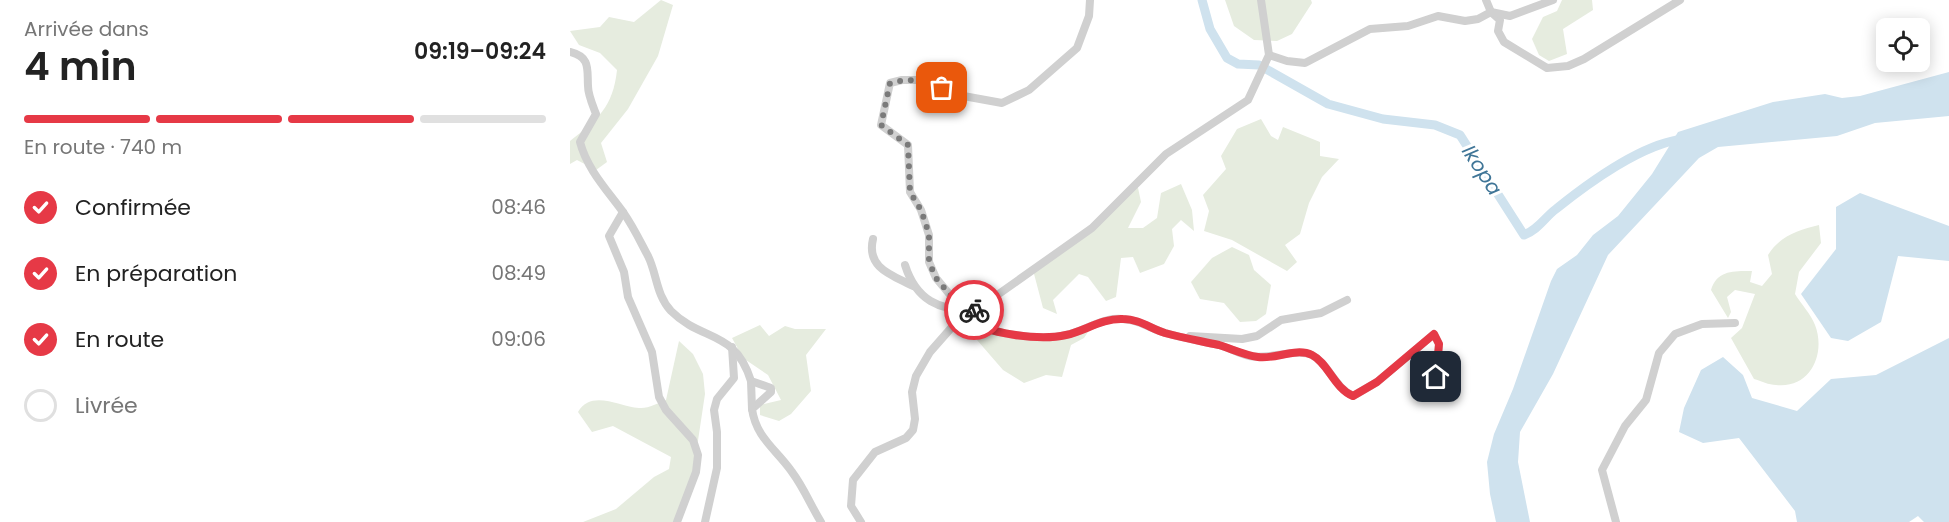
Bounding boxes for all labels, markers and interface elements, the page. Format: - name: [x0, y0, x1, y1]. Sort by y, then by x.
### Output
- text: Arrivée dans: [24, 15, 149, 43]
- map controls: [1876, 18, 1930, 72]
- button: locate: [1876, 18, 1930, 72]
- text: 09:19–09:24: [414, 36, 546, 67]
- text: 4 min: [24, 39, 137, 94]
- pin: [916, 62, 967, 113]
- icon: bag: [925, 71, 958, 104]
- text: En route · 740 m: [24, 133, 182, 161]
- water label: Ikopa: [1455, 139, 1509, 201]
- icon: check: [24, 191, 57, 224]
- text: Confirmée: [75, 192, 191, 223]
- text: 08:46: [491, 193, 546, 221]
- icon: check: [24, 257, 57, 290]
- text: En préparation: [75, 258, 237, 289]
- text: 08:49: [491, 259, 546, 287]
- courier: [944, 280, 1004, 340]
- icon: bike: [958, 294, 991, 327]
- icon: check: [24, 323, 57, 356]
- text: En route: [75, 324, 164, 355]
- text: 09:06: [491, 325, 546, 353]
- pin: [1410, 351, 1461, 402]
- icon: home: [1419, 360, 1452, 393]
- text: Livrée: [75, 390, 138, 421]

